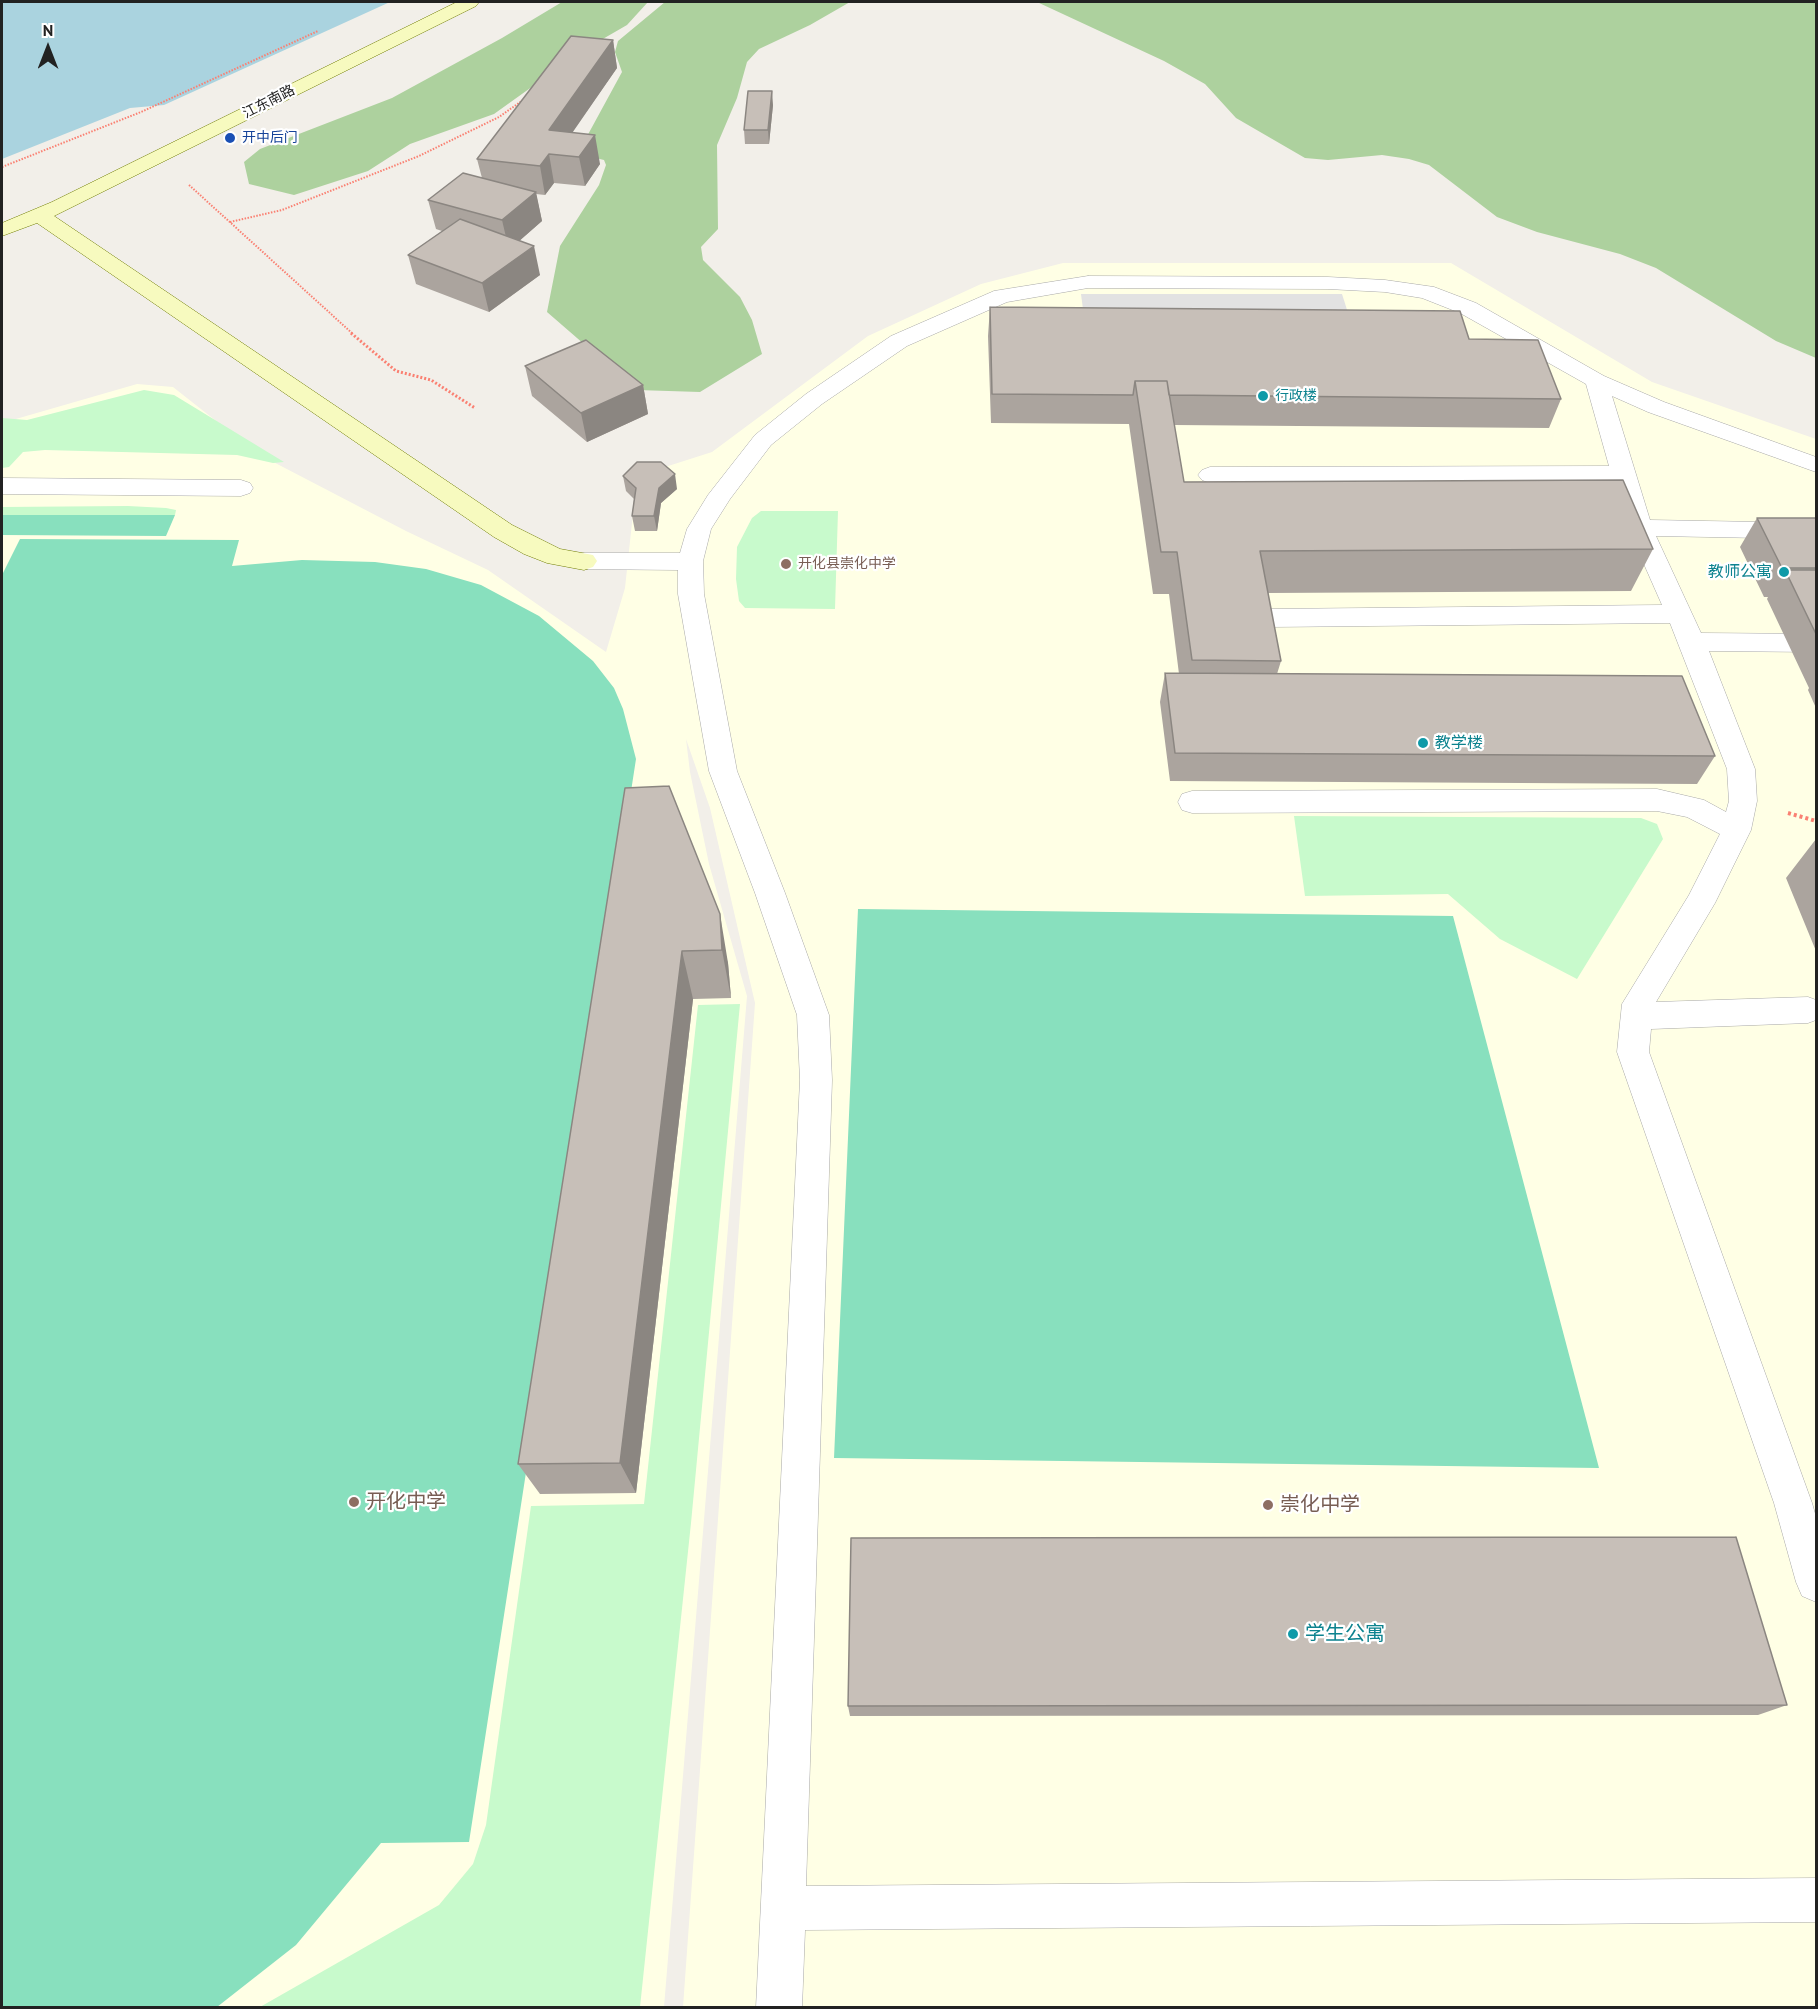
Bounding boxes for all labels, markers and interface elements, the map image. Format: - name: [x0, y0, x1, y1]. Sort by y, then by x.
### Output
- north arrow: [18, 18, 78, 78]
- text: N: [43, 20, 53, 40]
- street label: 江东南路: [240, 82, 298, 122]
- place label: 开中后门: [242, 130, 298, 146]
- marker: 开中后门: [223, 131, 237, 145]
- place label: 行政楼: [1275, 388, 1317, 404]
- marker: 行政楼: [1256, 389, 1270, 403]
- place label: 开化县崇化中学: [798, 556, 896, 572]
- marker: 开化县崇化中学: [779, 557, 793, 571]
- place label: 教师公寓: [1708, 562, 1772, 582]
- marker: 教师公寓: [1777, 565, 1791, 579]
- place label: 教学楼: [1435, 733, 1483, 753]
- marker: 教学楼: [1416, 736, 1430, 750]
- place label: 开化中学: [366, 1490, 446, 1514]
- place label: 崇化中学: [1280, 1493, 1360, 1517]
- marker: 开化中学: [347, 1495, 361, 1509]
- marker: 崇化中学: [1261, 1498, 1275, 1512]
- place label: 学生公寓: [1305, 1622, 1385, 1646]
- marker: 学生公寓: [1286, 1627, 1300, 1641]

